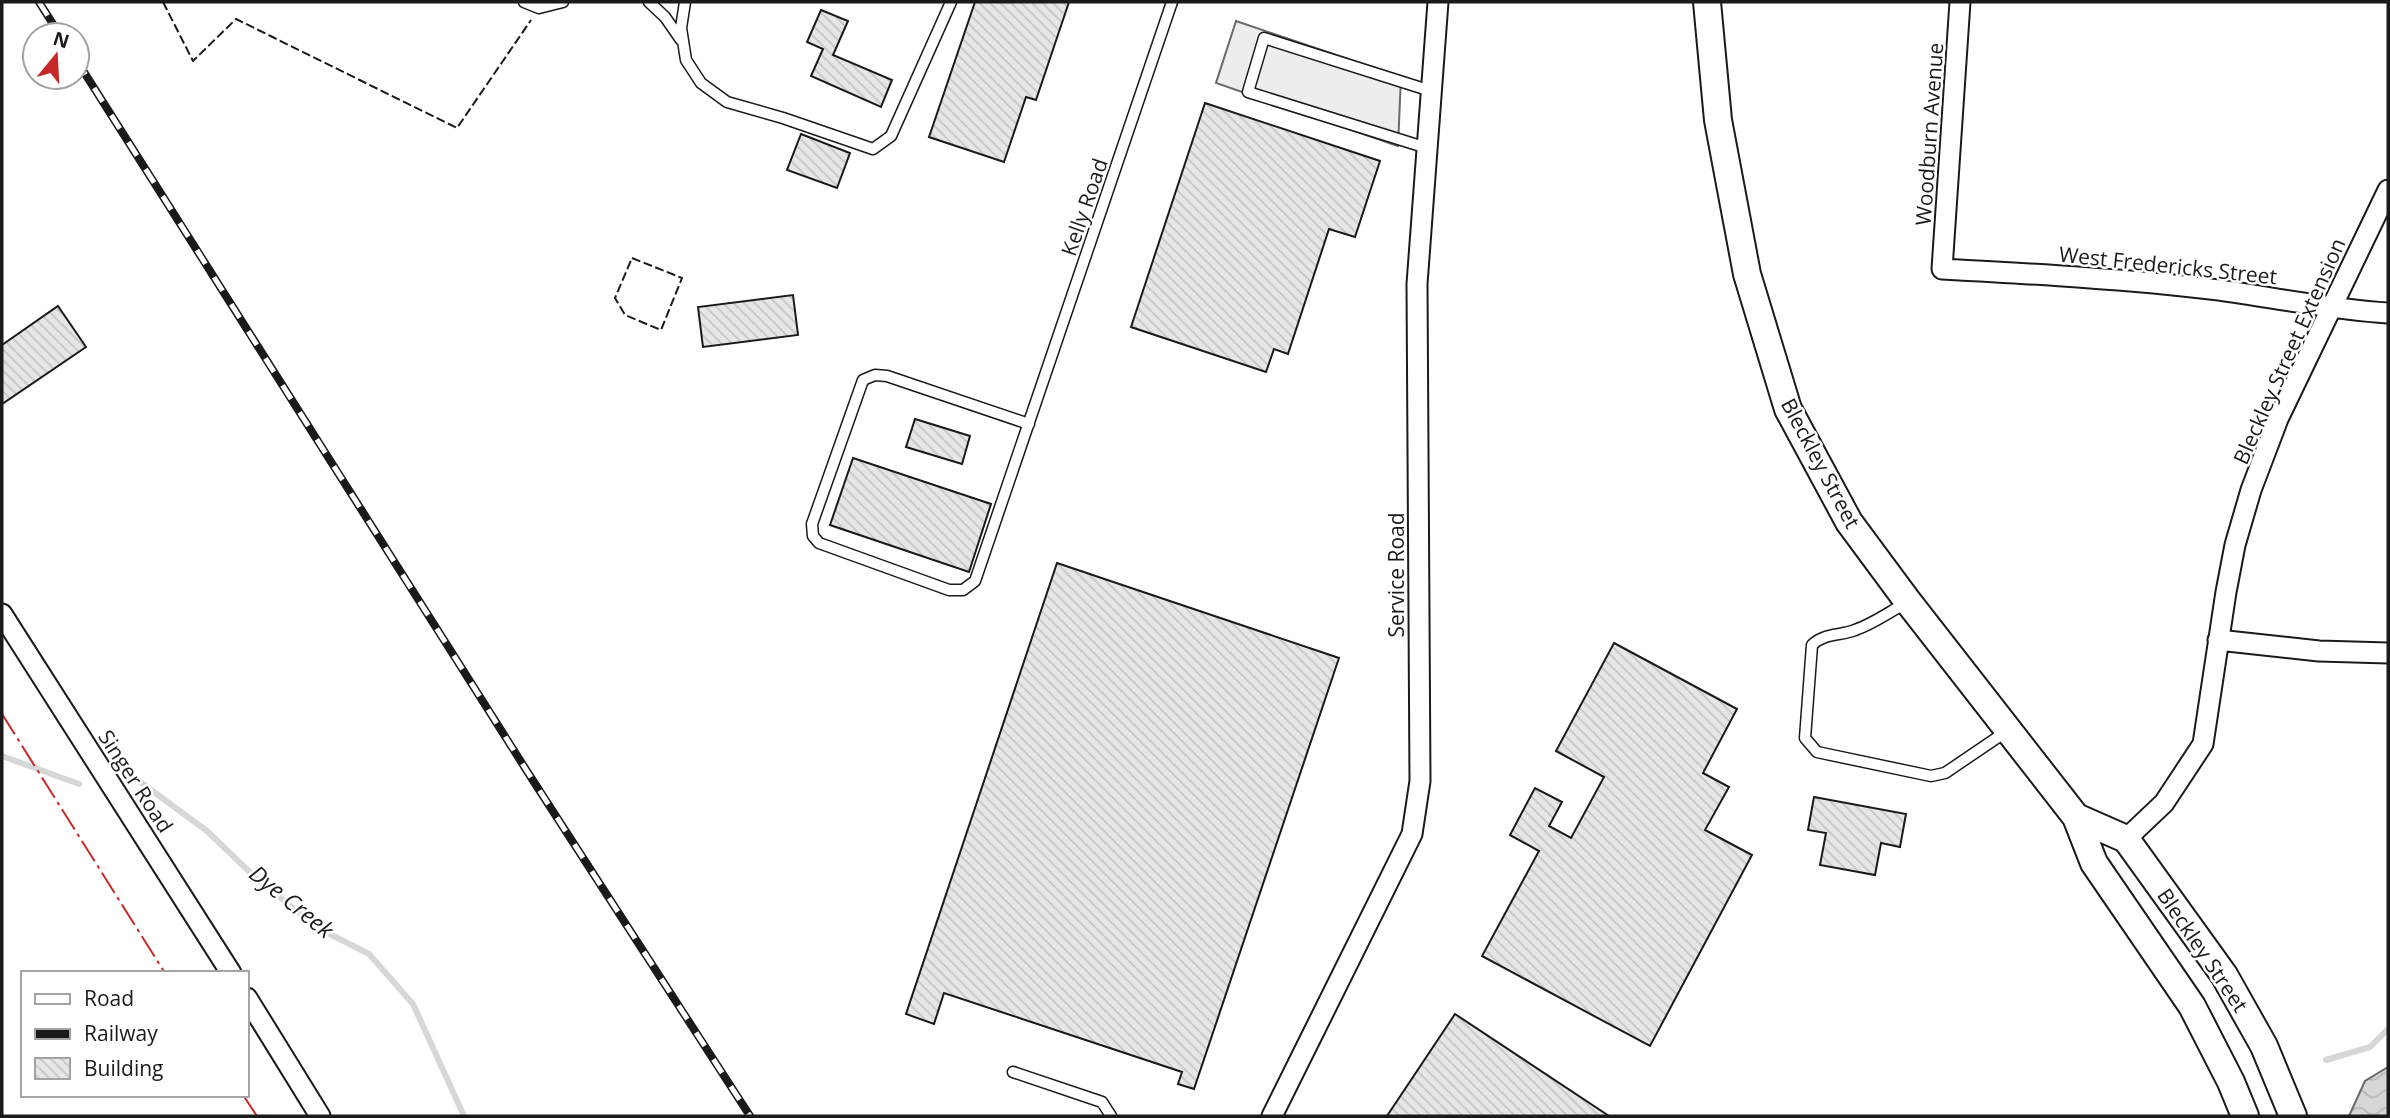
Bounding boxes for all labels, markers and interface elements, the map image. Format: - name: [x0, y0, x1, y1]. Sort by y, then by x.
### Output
- north arrow: [21, 21, 91, 91]
- text: N: [50, 25, 73, 55]
- street label: Woodburn Avenue: [1909, 42, 1949, 226]
- street label: Kelly Road: [1054, 155, 1114, 259]
- street label: Bleckley Street Extension: [2226, 234, 2352, 468]
- street label: West Fredericks Street: [2058, 240, 2278, 290]
- street label: Bleckley Street: [1775, 393, 1867, 533]
- street label: Service Road: [1382, 512, 1410, 638]
- street label: Singer Road: [92, 724, 180, 838]
- water label: Dye Creek: [243, 857, 342, 945]
- street label: Bleckley Street: [2151, 883, 2255, 1017]
- legend: [21, 971, 248, 1097]
- text: Road: [84, 984, 134, 1012]
- text: Railway: [84, 1019, 158, 1047]
- text: Building: [84, 1054, 163, 1082]

